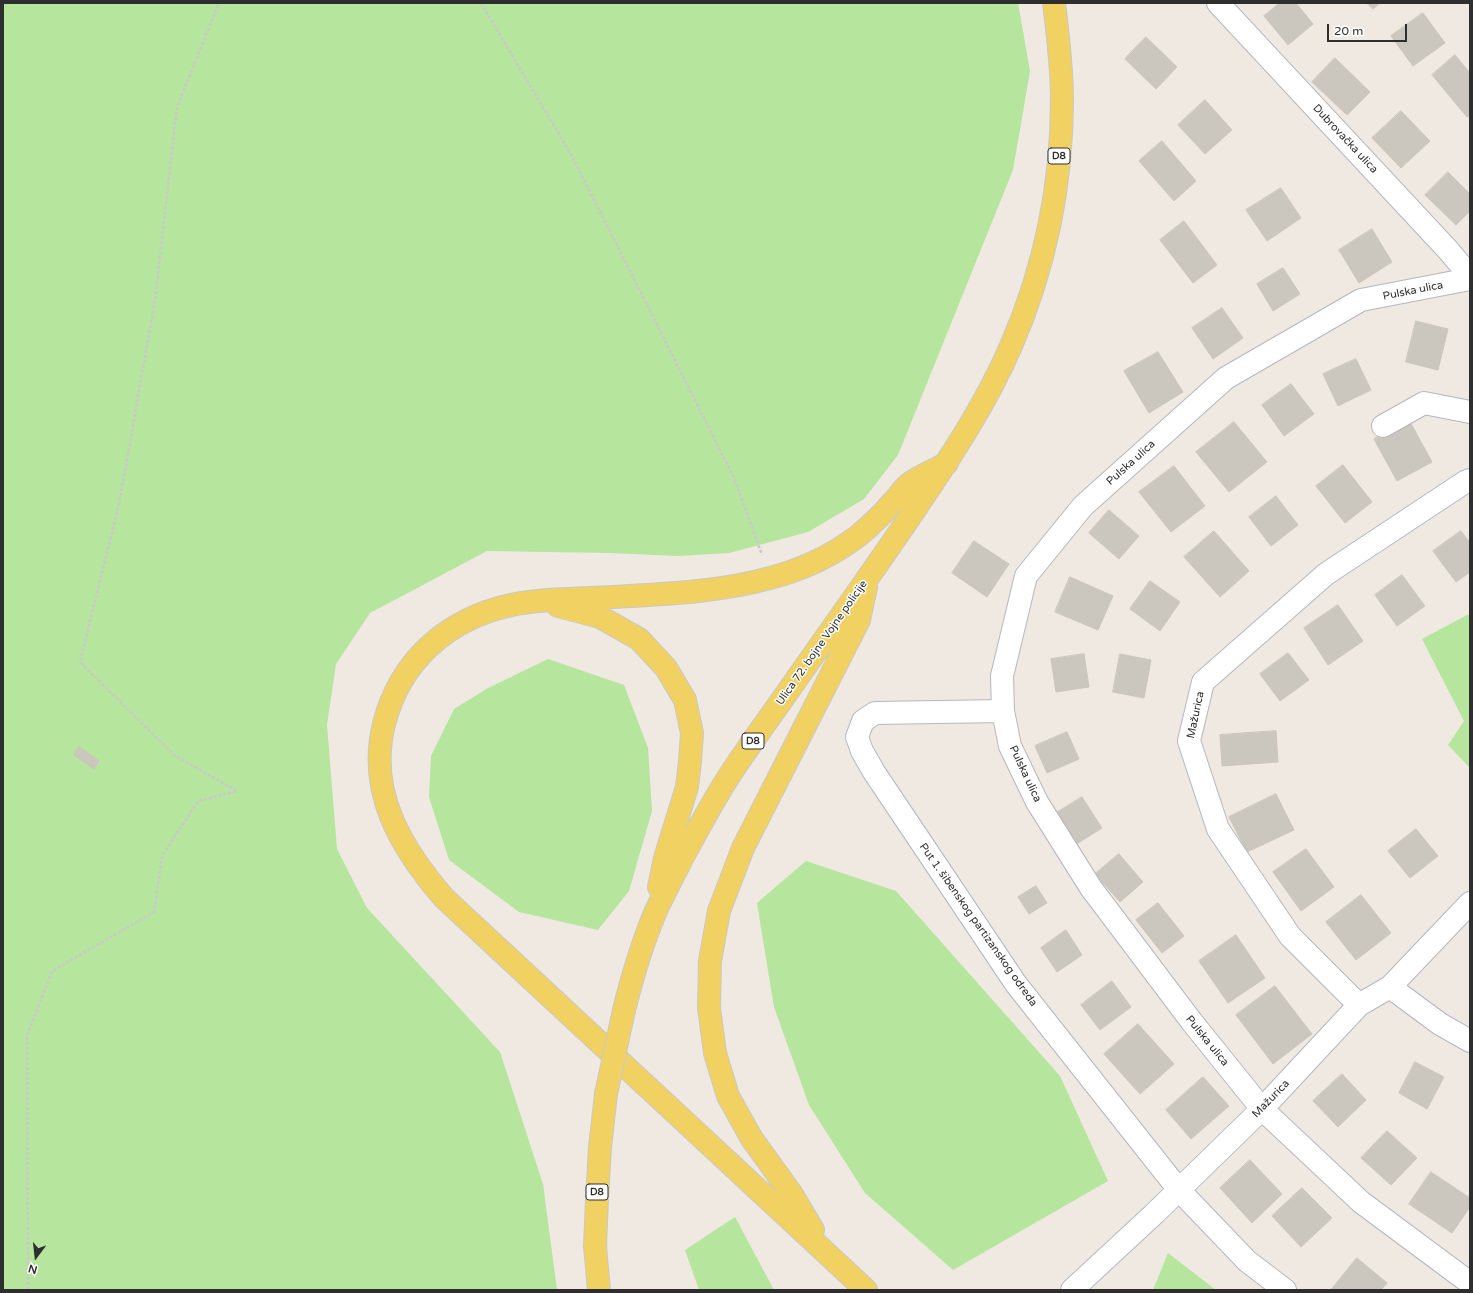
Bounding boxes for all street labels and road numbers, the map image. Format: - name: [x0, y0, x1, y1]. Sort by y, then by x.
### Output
- street label: Dubrovačka ulica: [1310, 102, 1380, 176]
- road number: D8: [1048, 148, 1070, 164]
- street label: Pulska ulica: [1382, 279, 1444, 303]
- street label: Pulska ulica: [1104, 438, 1158, 488]
- street label: Ulica 72. bojne Vojne policije: [774, 578, 870, 708]
- street label: Mažurica: [1185, 690, 1207, 740]
- road number: D8: [742, 733, 764, 749]
- street label: Pulska ulica: [1006, 743, 1044, 805]
- street label: Put 1. šibenskog partizanskog odreda: [916, 841, 1040, 1009]
- street label: Pulska ulica: [1183, 1013, 1231, 1069]
- street label: Mažurica: [1250, 1077, 1292, 1121]
- road number: D8: [586, 1184, 608, 1200]

